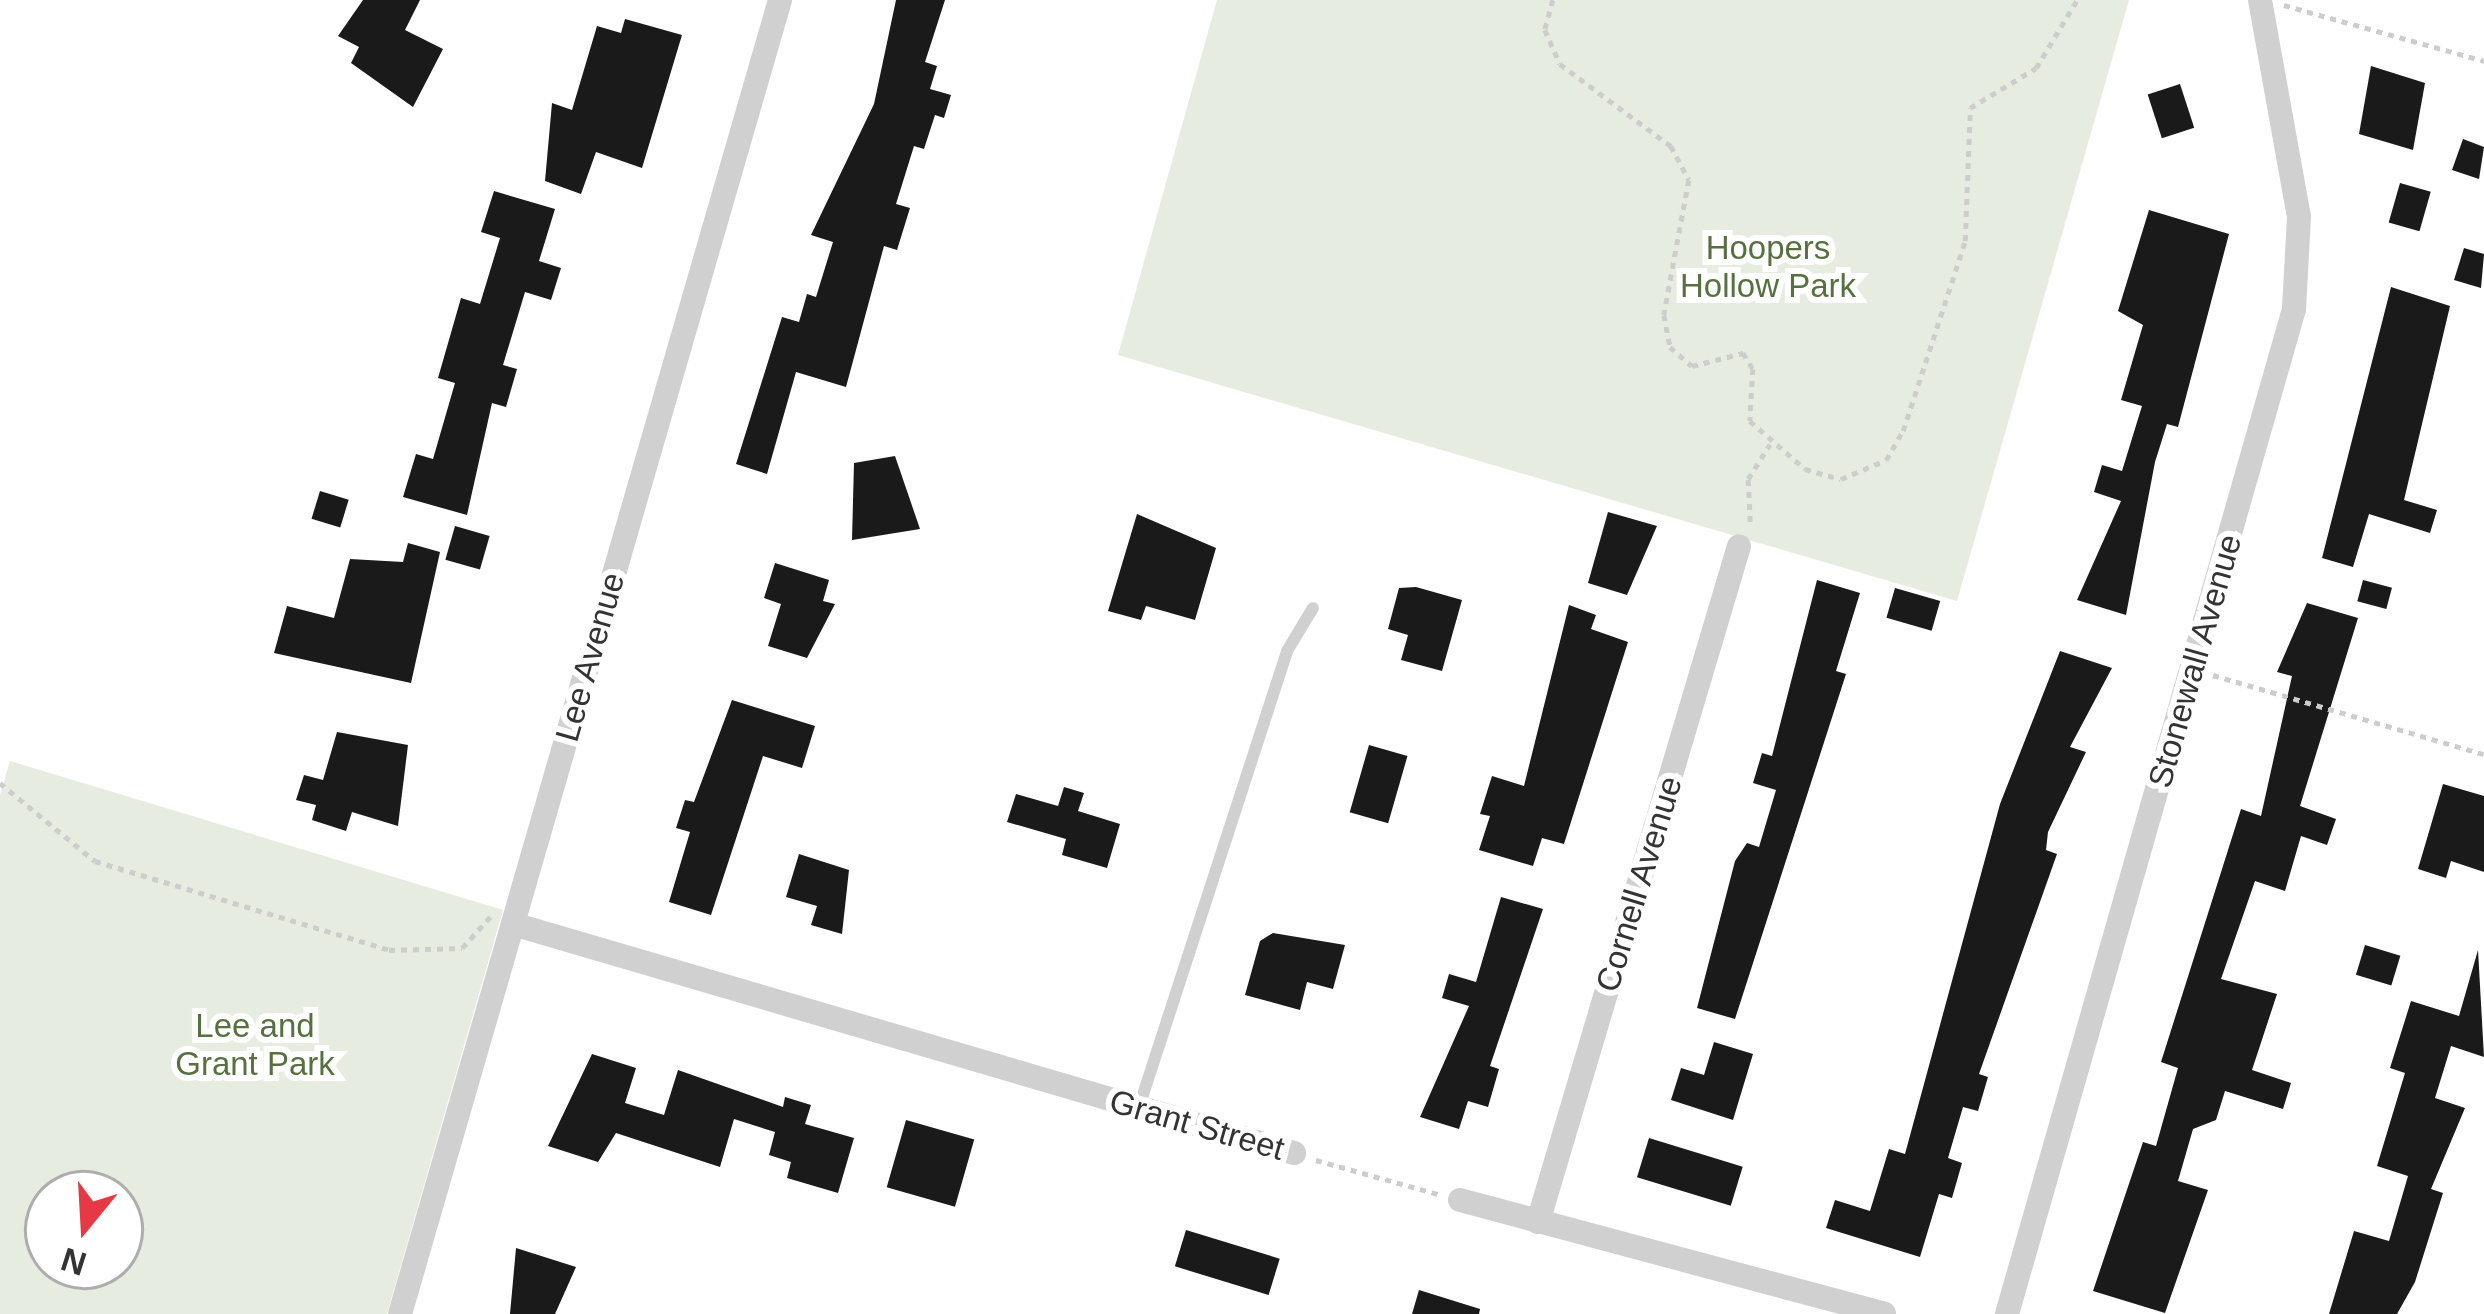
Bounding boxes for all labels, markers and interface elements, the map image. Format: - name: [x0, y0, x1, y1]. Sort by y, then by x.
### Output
- park label: Hoopers Hollow Park: [1680, 228, 1856, 306]
- street label: Stonewall Avenue: [2140, 529, 2250, 793]
- street label: Lee Avenue: [547, 567, 633, 747]
- street label: Cornell Avenue: [1587, 771, 1691, 997]
- park label: Lee and Grant Park: [175, 1006, 335, 1084]
- street label: Grant Street: [1105, 1081, 1289, 1169]
- north arrow: [24, 1170, 144, 1290]
- text: N: [57, 1241, 91, 1283]

